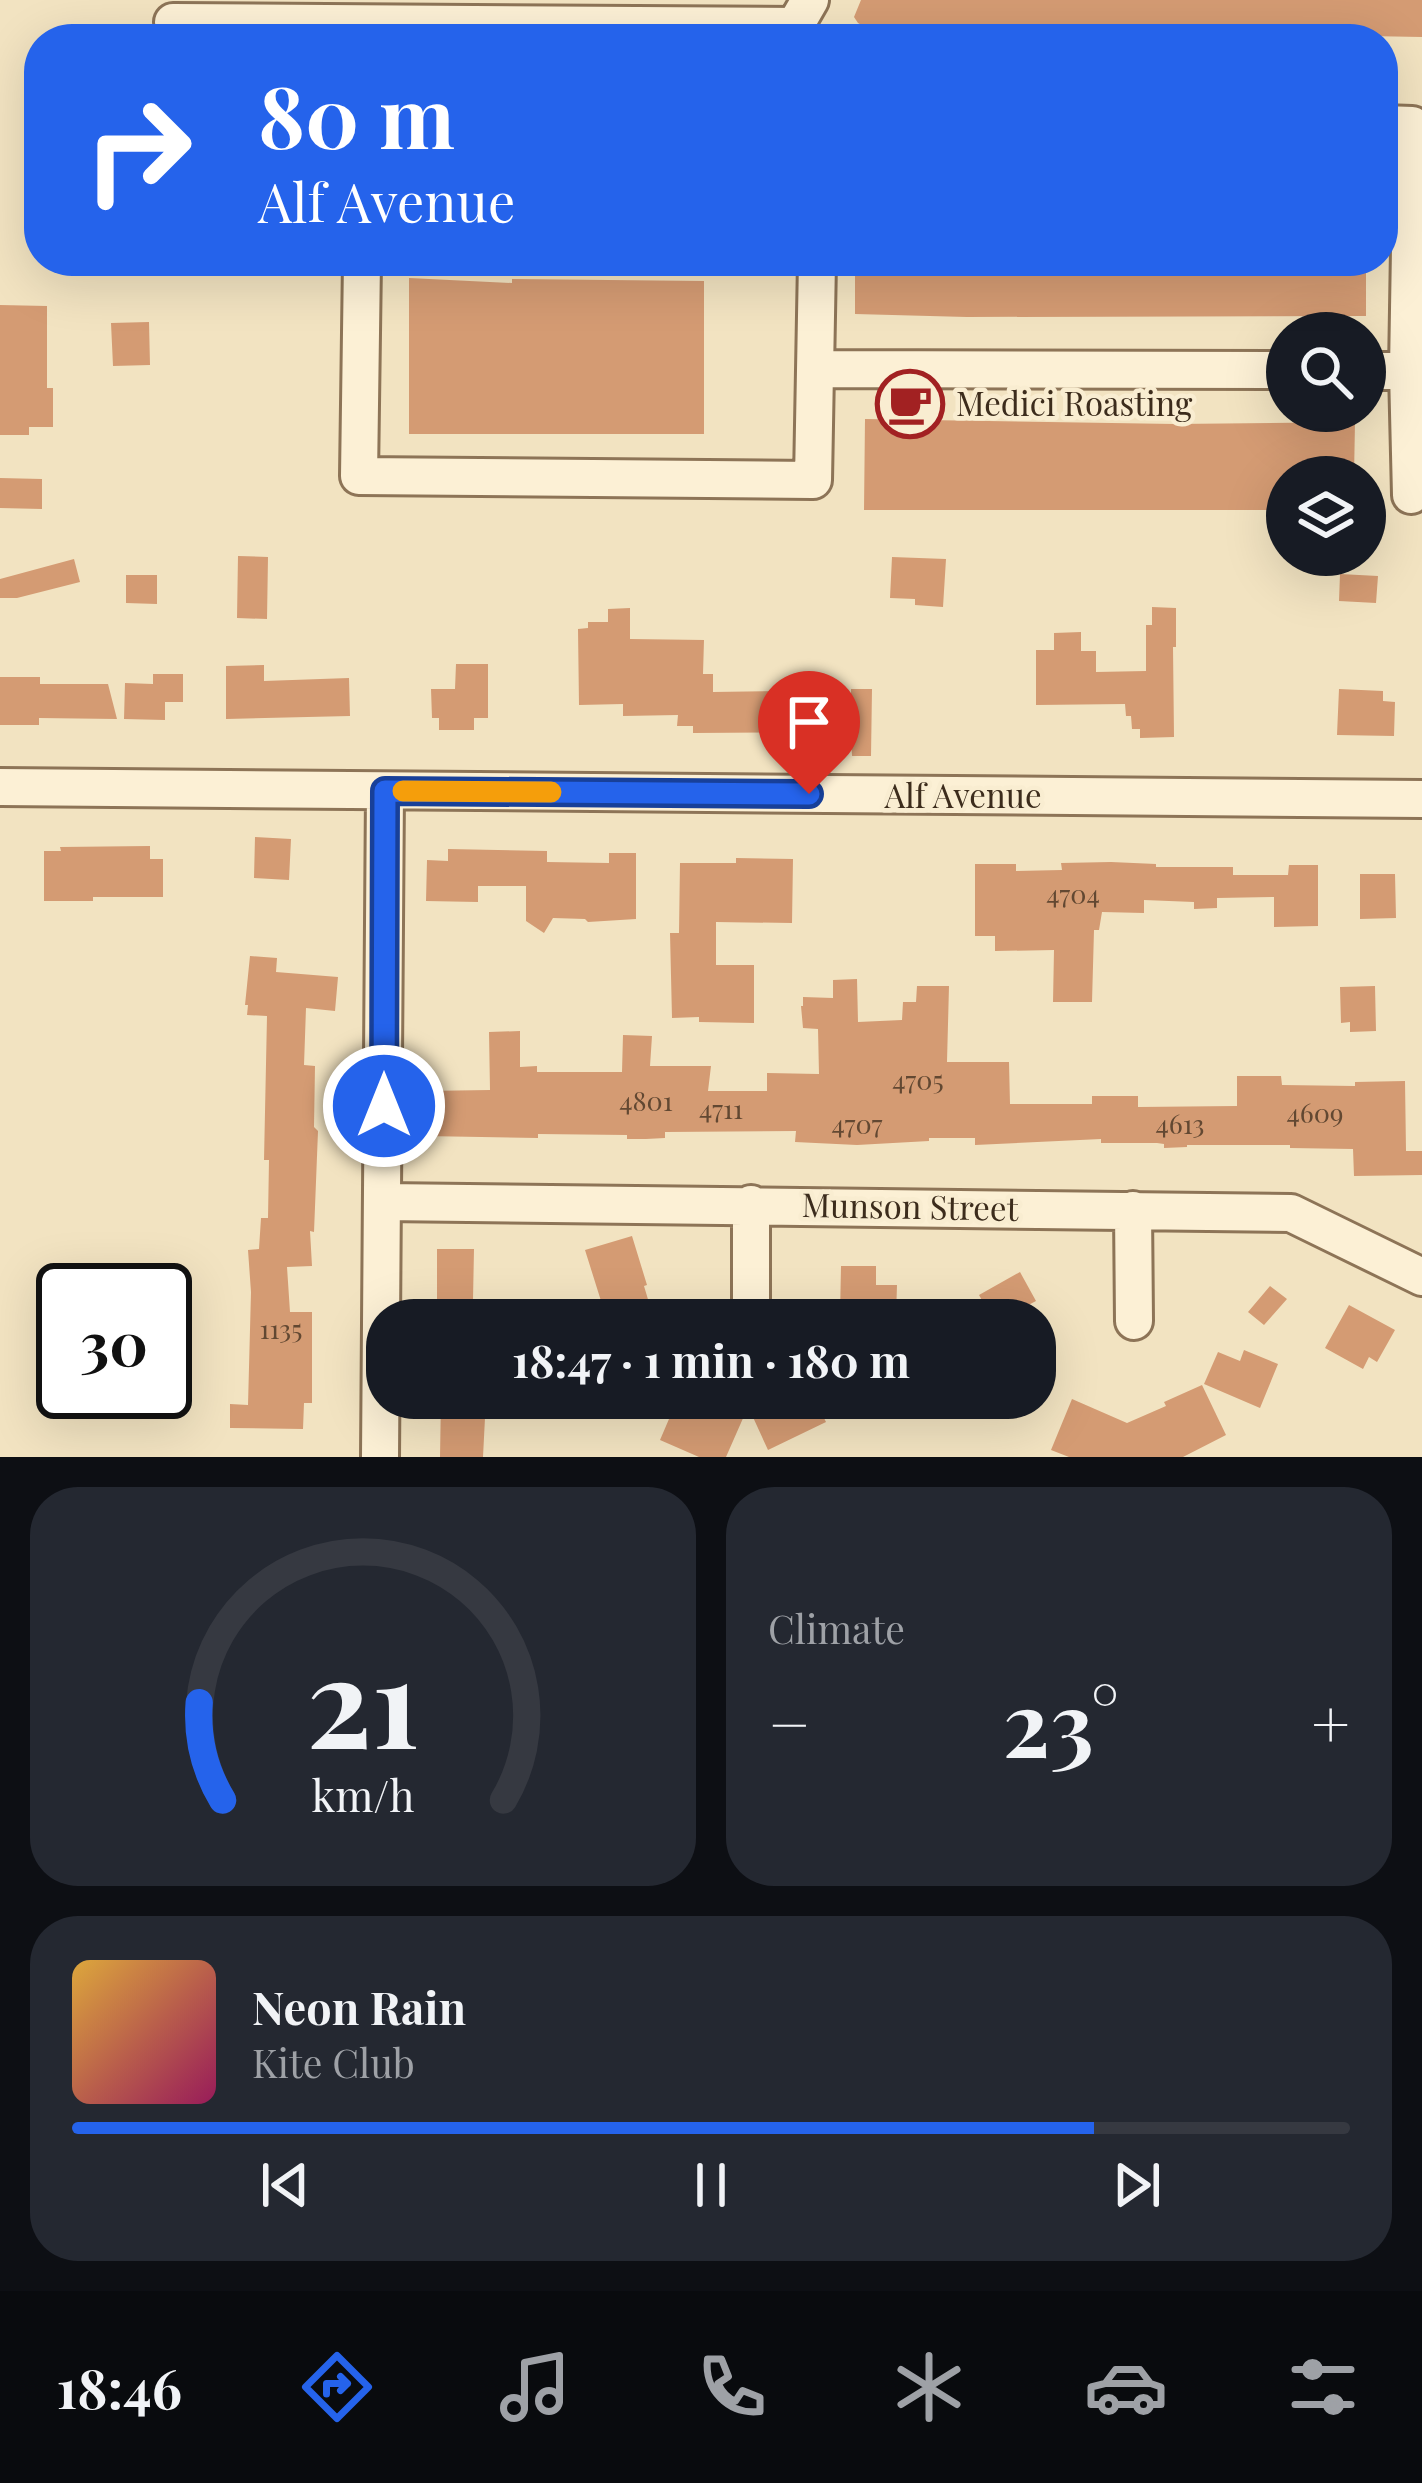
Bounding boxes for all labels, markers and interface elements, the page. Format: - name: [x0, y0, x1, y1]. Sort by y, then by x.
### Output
- text: 80 m: [258, 58, 455, 170]
- icon: right: [60, 72, 216, 228]
- text: Alf Avenue: [258, 165, 515, 237]
- map controls: [1266, 312, 1386, 576]
- button: search: [1266, 312, 1386, 432]
- cafe icon: Medici Roasting: [875, 369, 945, 439]
- place label: Medici Roasting: [956, 380, 1193, 424]
- button: layers: [1266, 456, 1386, 576]
- pin: [758, 671, 860, 794]
- icon: arrive: [776, 689, 842, 755]
- street label: Alf Avenue: [883, 772, 1042, 816]
- house number: 4704: [1046, 875, 1100, 911]
- position arrow: [321, 1043, 447, 1169]
- house number: 4705: [892, 1061, 944, 1097]
- house number: 4801: [619, 1082, 673, 1118]
- house number: 4711: [699, 1090, 743, 1126]
- house number: 4609: [1286, 1094, 1344, 1130]
- house number: 4707: [831, 1105, 883, 1141]
- house number: 4613: [1155, 1105, 1205, 1141]
- street label: Munson Street: [801, 1181, 1020, 1229]
- speed limit sign: 30: [36, 1263, 192, 1419]
- house number: 1135: [260, 1310, 302, 1346]
- text: 18:47 · 1 min · 180 m: [512, 1329, 910, 1389]
- text: Climate: [768, 1602, 905, 1654]
- text: 21: [306, 1614, 420, 1780]
- text: 23°: [1003, 1661, 1119, 1781]
- text: −: [768, 1678, 811, 1766]
- text: +: [1311, 1678, 1350, 1766]
- text: km/h: [312, 1765, 414, 1822]
- text: Neon Rain: [252, 1976, 466, 2036]
- text: Kite Club: [252, 2036, 415, 2088]
- icon: previous: [252, 2152, 318, 2218]
- icon: pause: [678, 2152, 744, 2218]
- icon: next: [1104, 2152, 1170, 2218]
- icon: directions: [295, 2345, 379, 2429]
- icon: music: [493, 2345, 577, 2429]
- icon: phone: [690, 2345, 774, 2429]
- icon: climate: [887, 2345, 971, 2429]
- icon: car: [1084, 2345, 1168, 2429]
- icon: filters: [1281, 2345, 1365, 2429]
- text: 18:46: [57, 2351, 182, 2423]

